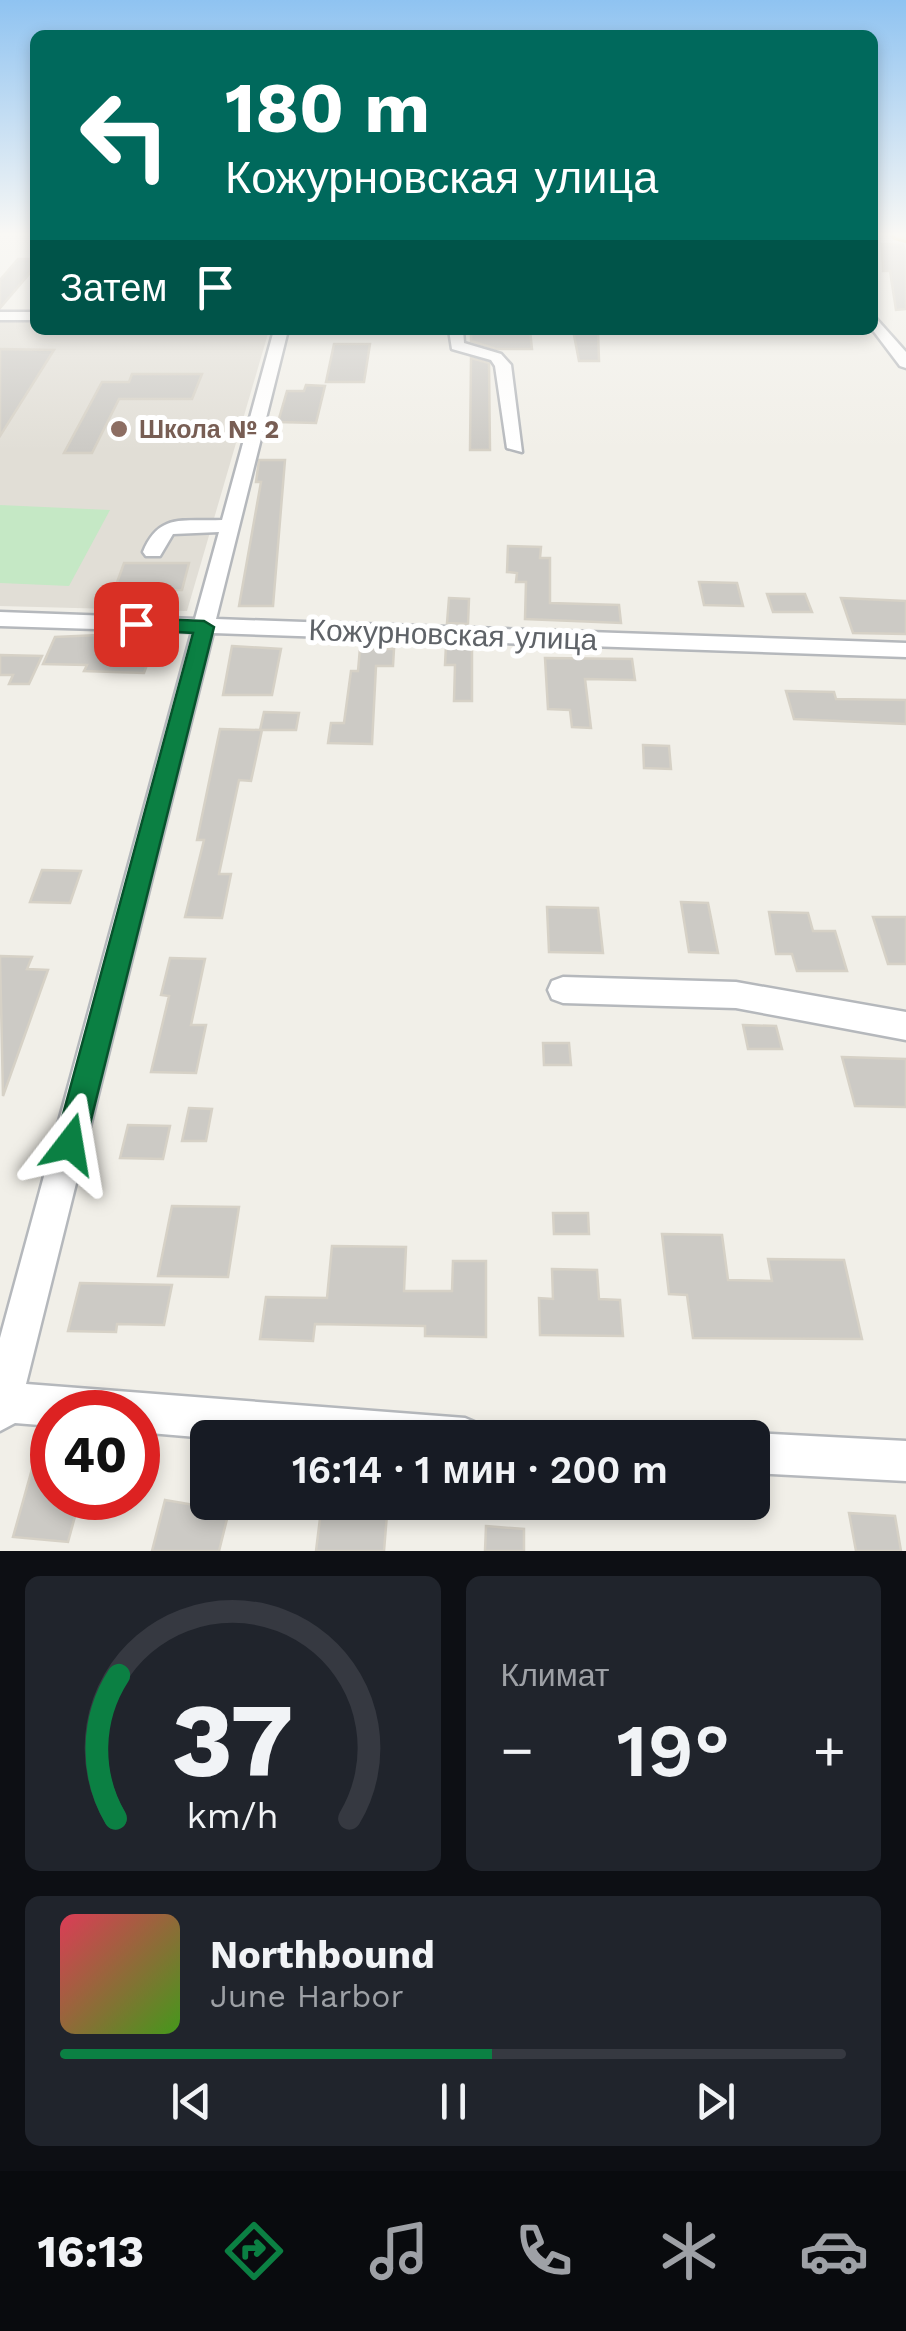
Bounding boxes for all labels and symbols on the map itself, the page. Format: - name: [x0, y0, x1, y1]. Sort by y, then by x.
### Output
- place label: Школа № 2: [139, 415, 279, 444]
- marker: Школа № 2: [108, 418, 130, 440]
- pin: [94, 582, 179, 667]
- street label: Кожурновская улица: [308, 612, 598, 657]
- position arrow: [18, 1092, 122, 1196]
- speed limit sign: 40: [30, 1390, 160, 1520]

